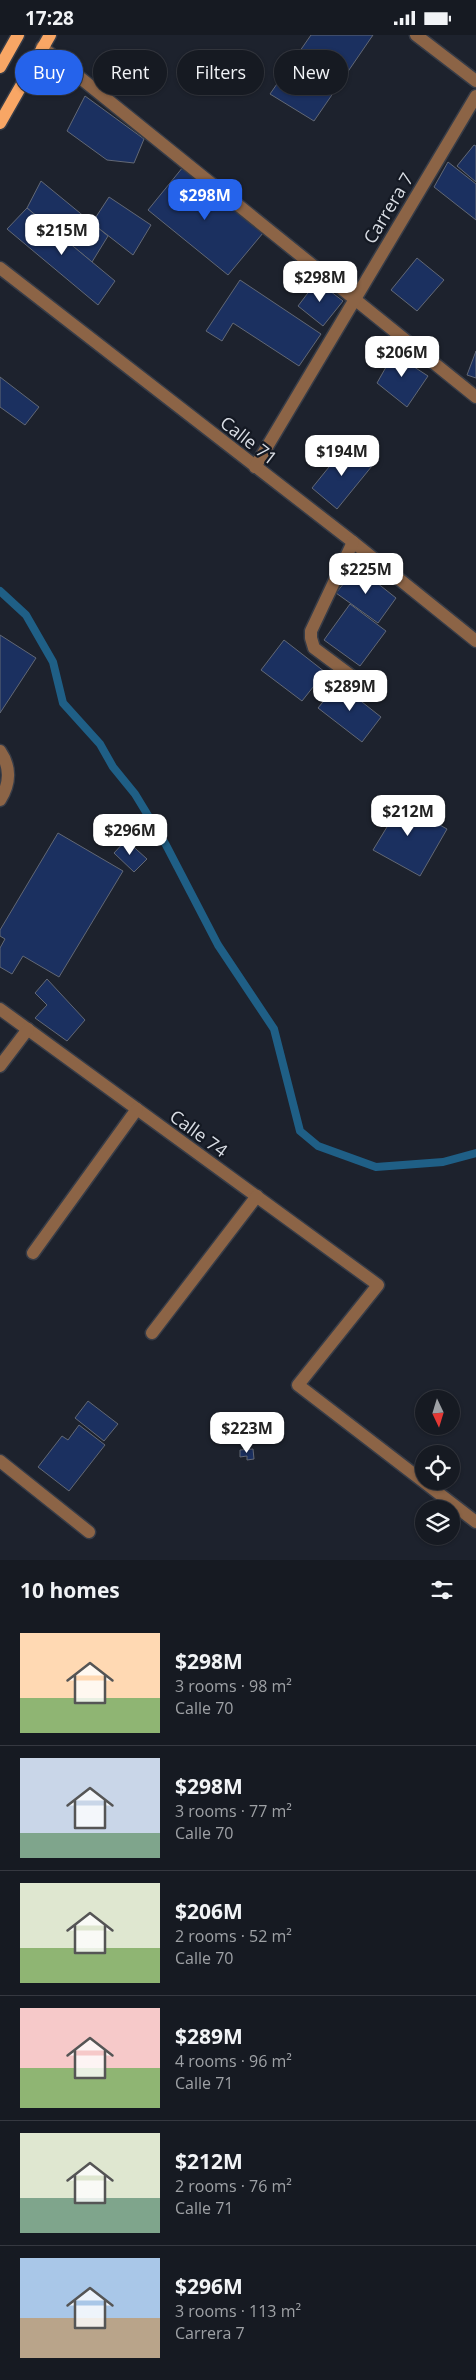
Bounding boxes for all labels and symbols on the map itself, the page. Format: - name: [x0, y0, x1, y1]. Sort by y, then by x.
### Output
- street label: Carrera 7: [357, 168, 419, 248]
- pin: $298M: [170, 179, 240, 221]
- pin: $215M: [27, 213, 97, 256]
- pin: $298M: [285, 261, 355, 303]
- pin: $206M: [367, 335, 437, 378]
- street label: Calle 71: [216, 410, 282, 470]
- pin: $194M: [307, 435, 377, 477]
- pin: $225M: [331, 553, 401, 595]
- pin: $289M: [315, 669, 385, 712]
- pin: $212M: [373, 795, 443, 837]
- pin: $296M: [95, 813, 165, 856]
- street label: Calle 74: [165, 1104, 233, 1162]
- north arrow: [415, 1390, 460, 1435]
- pin: $223M: [212, 1411, 282, 1454]

